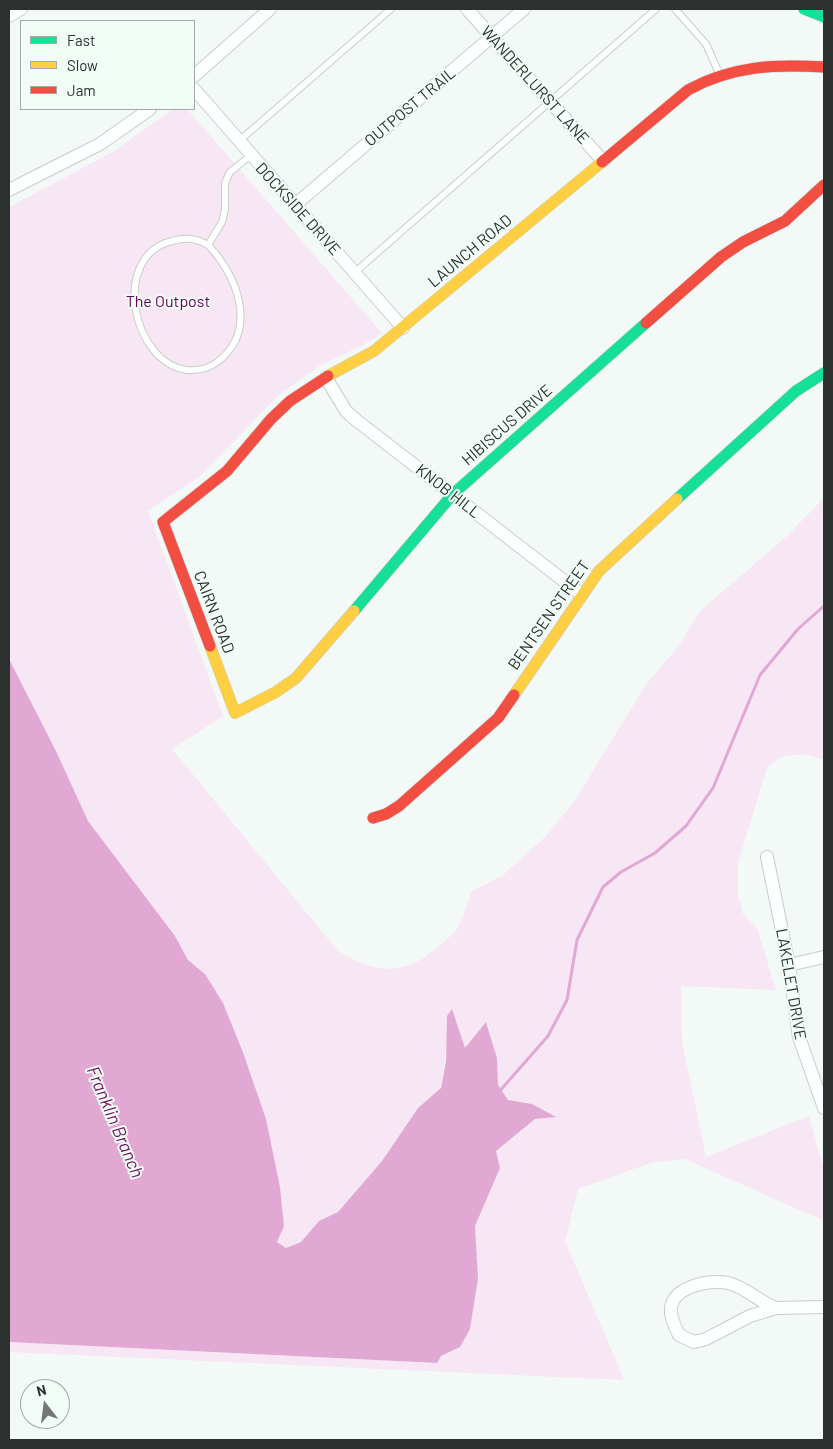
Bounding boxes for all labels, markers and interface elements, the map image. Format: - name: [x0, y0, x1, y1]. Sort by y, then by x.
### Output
- legend: [20, 20, 195, 110]
- street label: WANDERLURST LANE: [477, 22, 593, 148]
- text: Fast: [67, 31, 95, 49]
- text: Slow: [67, 56, 98, 74]
- street label: OUTPOST TRAIL: [361, 63, 459, 151]
- text: Jam: [67, 81, 96, 99]
- street label: DOCKSIDE DRIVE: [251, 159, 345, 259]
- street label: LAUNCH ROAD: [424, 210, 516, 292]
- park label: The Outpost: [126, 292, 210, 312]
- street label: HIBISCUS DRIVE: [458, 381, 556, 469]
- street label: KNOB HILL: [412, 460, 484, 522]
- street label: BENTSEN STREET: [504, 557, 594, 673]
- street label: CAIRN ROAD: [190, 568, 238, 656]
- street label: LAKELET DRIVE: [772, 927, 810, 1041]
- water label: Franklin Branch: [82, 1063, 148, 1181]
- north arrow: [20, 1379, 70, 1429]
- text: N: [35, 1381, 48, 1399]

